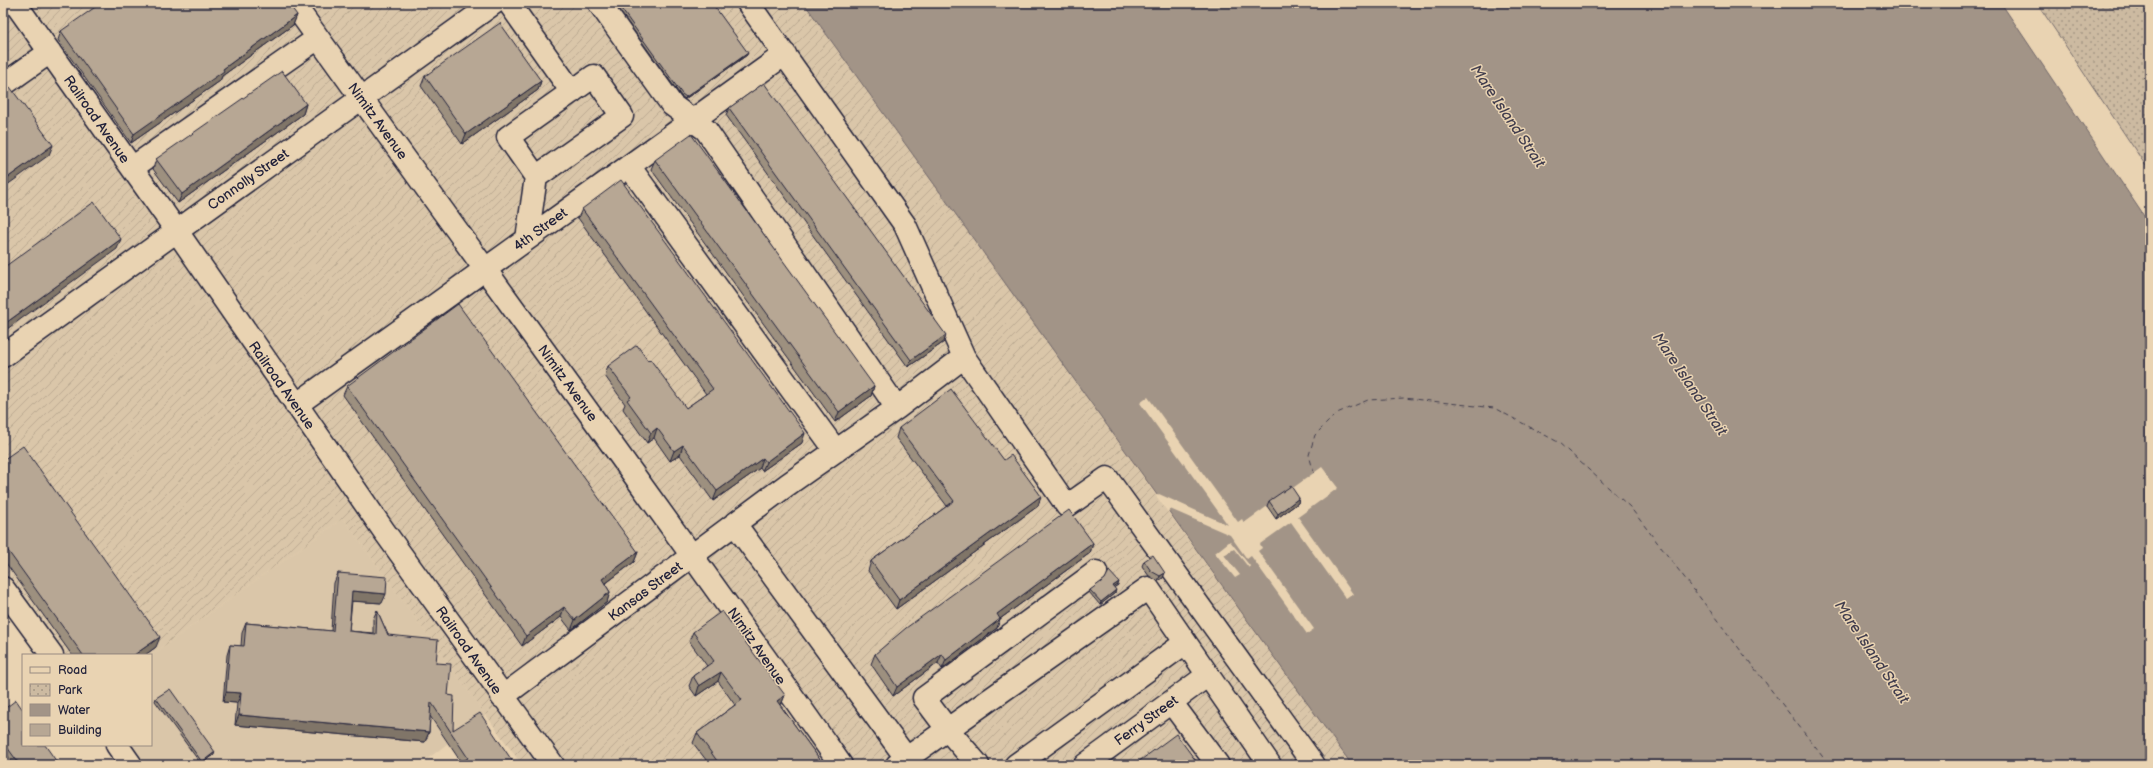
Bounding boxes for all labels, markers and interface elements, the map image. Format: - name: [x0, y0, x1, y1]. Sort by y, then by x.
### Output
- water label: Mare Island Strait: [1466, 61, 1549, 172]
- street label: Railroad Avenue: [60, 72, 133, 167]
- street label: Nimitz Avenue: [344, 80, 411, 163]
- street label: Connolly Street: [204, 145, 293, 214]
- street label: 4th Street: [510, 204, 571, 255]
- water label: Mare Island Strait: [1648, 329, 1731, 440]
- street label: Railroad Avenue: [245, 338, 318, 433]
- street label: Nimitz Avenue: [534, 342, 601, 425]
- street label: Kansas Street: [605, 558, 686, 625]
- water label: Mare Island Strait: [1830, 597, 1913, 708]
- street label: Railroad Avenue: [432, 603, 505, 698]
- street label: Nimitz Avenue: [724, 604, 789, 688]
- legend: [22, 654, 152, 746]
- text: Road: [58, 663, 87, 678]
- text: Park: [58, 683, 82, 698]
- street label: Ferry Street: [1111, 691, 1182, 749]
- text: Water: [58, 703, 90, 718]
- text: Building: [58, 723, 102, 738]

